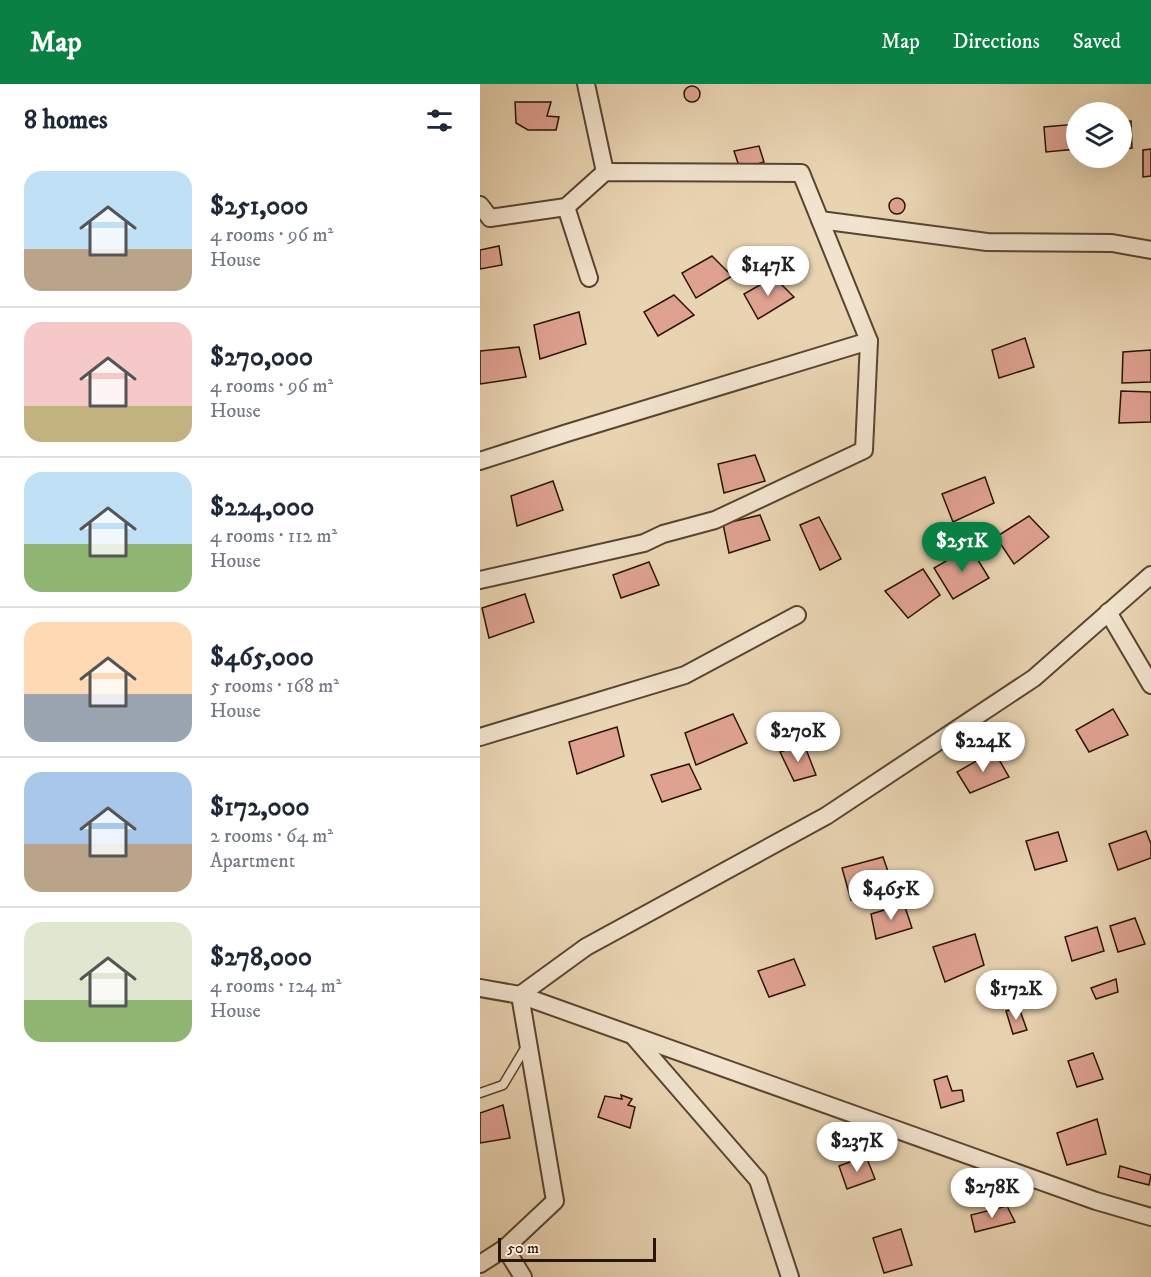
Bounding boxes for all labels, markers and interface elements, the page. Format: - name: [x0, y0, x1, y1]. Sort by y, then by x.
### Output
- text: Map: [30, 25, 82, 60]
- text: Map: [881, 29, 920, 55]
- text: Directions: [953, 29, 1040, 55]
- text: Saved: [1073, 29, 1121, 55]
- map controls: [1066, 102, 1132, 168]
- button: layers: [1066, 102, 1132, 168]
- text: 8 homes: [24, 104, 108, 137]
- icon: filters: [423, 104, 456, 137]
- text: $251,000: [210, 190, 308, 223]
- icon: home: [72, 195, 144, 267]
- text: 4 rooms · 96 m²: [210, 223, 333, 248]
- pin: $147K: [726, 246, 810, 297]
- text: House: [210, 248, 261, 273]
- text: $147K: [741, 253, 795, 278]
- text: $270,000: [210, 341, 313, 374]
- icon: home: [72, 346, 144, 418]
- text: 4 rooms · 96 m²: [210, 374, 333, 399]
- text: House: [210, 399, 261, 424]
- text: $224,000: [210, 491, 314, 524]
- icon: home: [72, 496, 144, 568]
- pin: $251K: [920, 522, 1004, 573]
- text: 4 rooms · 112 m²: [210, 524, 338, 549]
- text: $251K: [936, 529, 988, 554]
- text: House: [210, 549, 261, 574]
- text: $465,000: [210, 641, 314, 674]
- icon: home: [72, 646, 144, 718]
- text: 5 rooms · 168 m²: [210, 674, 339, 699]
- text: House: [210, 699, 261, 724]
- pin: $270K: [756, 712, 840, 763]
- text: $270K: [770, 719, 826, 744]
- pin: $224K: [941, 722, 1025, 773]
- text: $224K: [955, 729, 1011, 754]
- text: $172,000: [210, 791, 309, 824]
- icon: home: [72, 796, 144, 868]
- text: 2 rooms · 64 m²: [210, 824, 333, 849]
- text: Apartment: [210, 849, 295, 874]
- pin: $465K: [849, 870, 933, 921]
- text: $465K: [863, 877, 919, 902]
- text: $278,000: [210, 941, 312, 974]
- icon: home: [72, 946, 144, 1018]
- pin: $172K: [974, 970, 1058, 1021]
- text: 4 rooms · 124 m²: [210, 974, 342, 999]
- text: $172K: [990, 977, 1042, 1002]
- text: House: [210, 999, 261, 1024]
- pin: $237K: [815, 1122, 899, 1173]
- text: $237K: [831, 1129, 883, 1154]
- pin: $278K: [950, 1168, 1034, 1219]
- text: $278K: [965, 1175, 1019, 1200]
- scale bar: [498, 1235, 656, 1262]
- text: 50 m: [507, 1238, 539, 1258]

